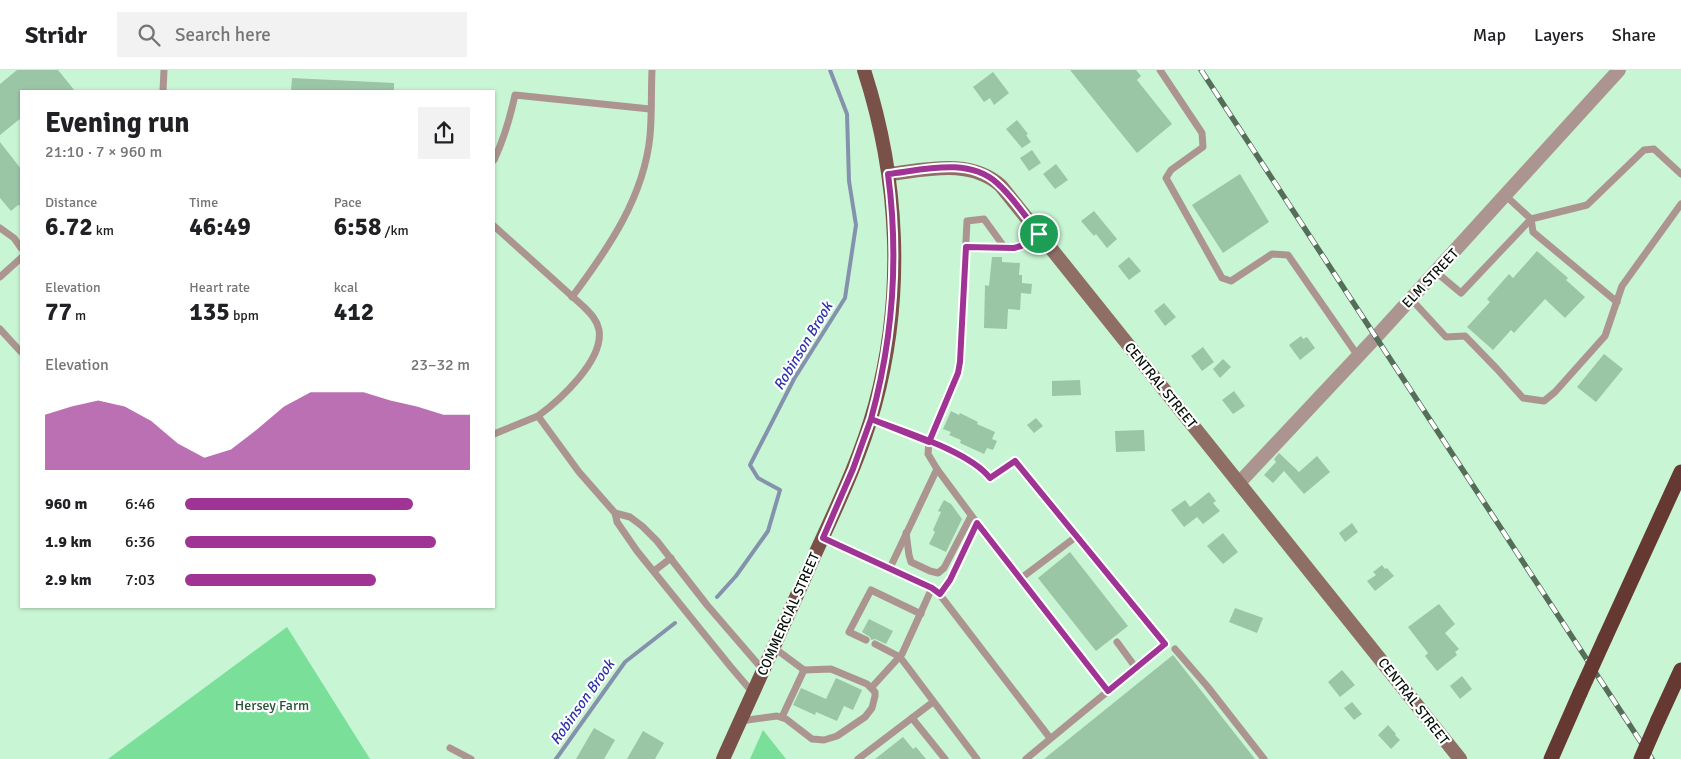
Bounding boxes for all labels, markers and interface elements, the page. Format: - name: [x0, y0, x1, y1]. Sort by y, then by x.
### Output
- search box: [117, 12, 467, 57]
- text: Stridr: [25, 20, 87, 50]
- icon: search: [135, 21, 163, 49]
- text: Search here: [175, 23, 271, 47]
- text: Map: [1473, 24, 1506, 46]
- text: Layers: [1534, 24, 1584, 46]
- text: Share: [1612, 24, 1656, 46]
- text: Evening run: [45, 106, 190, 140]
- button: share: [418, 107, 470, 159]
- text: 21:10 · 7 × 960 m: [45, 142, 162, 162]
- text: Distance: [45, 194, 97, 211]
- text: Time: [189, 194, 218, 211]
- text: Pace: [334, 194, 362, 211]
- text: 6.72: [45, 211, 93, 242]
- text: 46:49: [189, 211, 251, 242]
- text: 6:58: [334, 211, 382, 242]
- pin: [1018, 213, 1060, 255]
- icon: arrive: [1025, 220, 1053, 248]
- text: km: [93, 222, 114, 239]
- text: /km: [382, 222, 409, 239]
- street label: ELM STREET: [1399, 245, 1462, 312]
- text: Elevation: [45, 279, 101, 296]
- text: Heart rate: [189, 279, 250, 296]
- text: kcal: [334, 279, 358, 296]
- text: 77: [45, 296, 72, 327]
- text: 135: [189, 296, 230, 327]
- text: 412: [334, 296, 374, 327]
- water label: Robinson Brook: [770, 297, 837, 393]
- text: m: [72, 307, 86, 324]
- text: bpm: [230, 307, 259, 324]
- street label: CENTRAL STREET: [1121, 339, 1200, 432]
- text: Elevation: [45, 355, 109, 375]
- text: 23–32 m: [411, 355, 470, 375]
- text: 960 m: [45, 494, 87, 514]
- text: 6:46: [125, 494, 155, 514]
- text: 1.9 km: [45, 532, 92, 552]
- text: 6:36: [125, 532, 155, 552]
- street label: COMMERCIAL STREET: [754, 550, 823, 678]
- text: 2.9 km: [45, 570, 92, 590]
- text: 7:03: [125, 570, 155, 590]
- water label: Robinson Brook: [546, 655, 619, 748]
- street label: CENTRAL STREET: [1374, 655, 1453, 748]
- park label: Hersey Farm: [235, 697, 309, 714]

